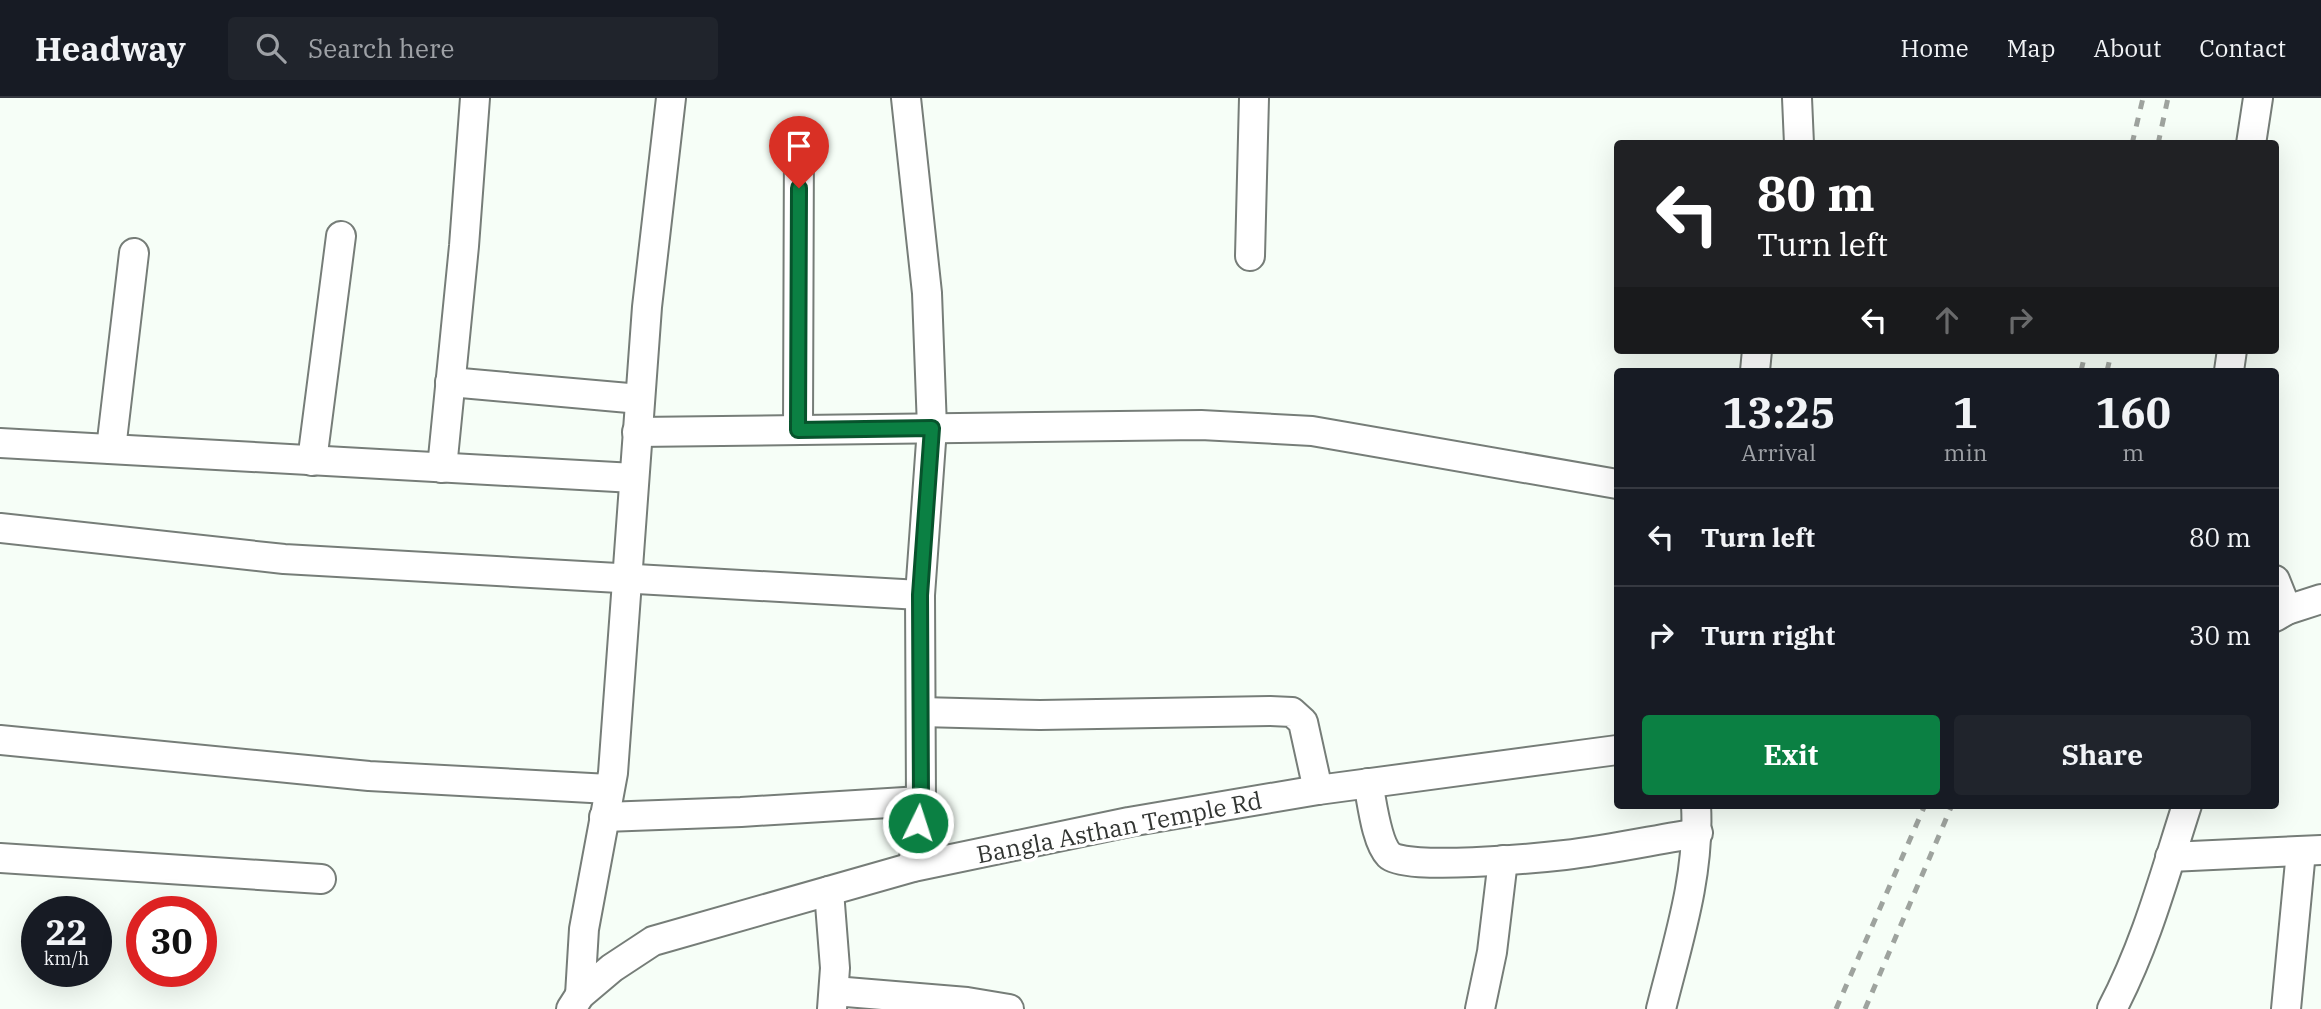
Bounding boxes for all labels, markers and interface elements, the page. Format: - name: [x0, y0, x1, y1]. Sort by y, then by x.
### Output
- search box: [228, 17, 718, 80]
- text: Headway: [35, 27, 186, 70]
- icon: search: [252, 29, 290, 67]
- text: Search here: [308, 31, 454, 65]
- text: Home: [1901, 32, 1969, 64]
- text: Map: [2007, 32, 2055, 64]
- text: About: [2093, 32, 2161, 64]
- text: Contact: [2199, 32, 2286, 64]
- pin: [769, 116, 829, 188]
- icon: arrive: [780, 127, 818, 165]
- text: 80 m: [1757, 161, 1875, 224]
- icon: left: [1642, 168, 1733, 259]
- text: Turn left: [1757, 223, 1888, 265]
- icon: left: [1855, 301, 1893, 339]
- icon: ahead: [1928, 301, 1966, 339]
- icon: right: [2001, 301, 2039, 339]
- text: 13:25: [1722, 385, 1836, 440]
- text: 1: [1953, 385, 1978, 440]
- text: 160: [2095, 385, 2171, 440]
- text: Arrival: [1741, 437, 1816, 467]
- text: min: [1944, 437, 1987, 467]
- text: m: [2122, 437, 2144, 467]
- icon: left: [1642, 518, 1680, 556]
- text: Turn left: [1701, 520, 1815, 554]
- text: 80 m: [2189, 520, 2251, 554]
- icon: right: [1642, 616, 1680, 654]
- text: Turn right: [1701, 618, 1835, 652]
- text: 30 m: [2189, 618, 2251, 652]
- button: Exit: [1642, 715, 1940, 795]
- button: Share: [1954, 715, 2251, 795]
- street label: Bangla Asthan Temple Rd: [974, 784, 1264, 870]
- position arrow: [881, 786, 955, 860]
- speed limit sign: 30: [126, 896, 217, 987]
- text: 22: [45, 909, 88, 955]
- text: km/h: [44, 947, 89, 970]

